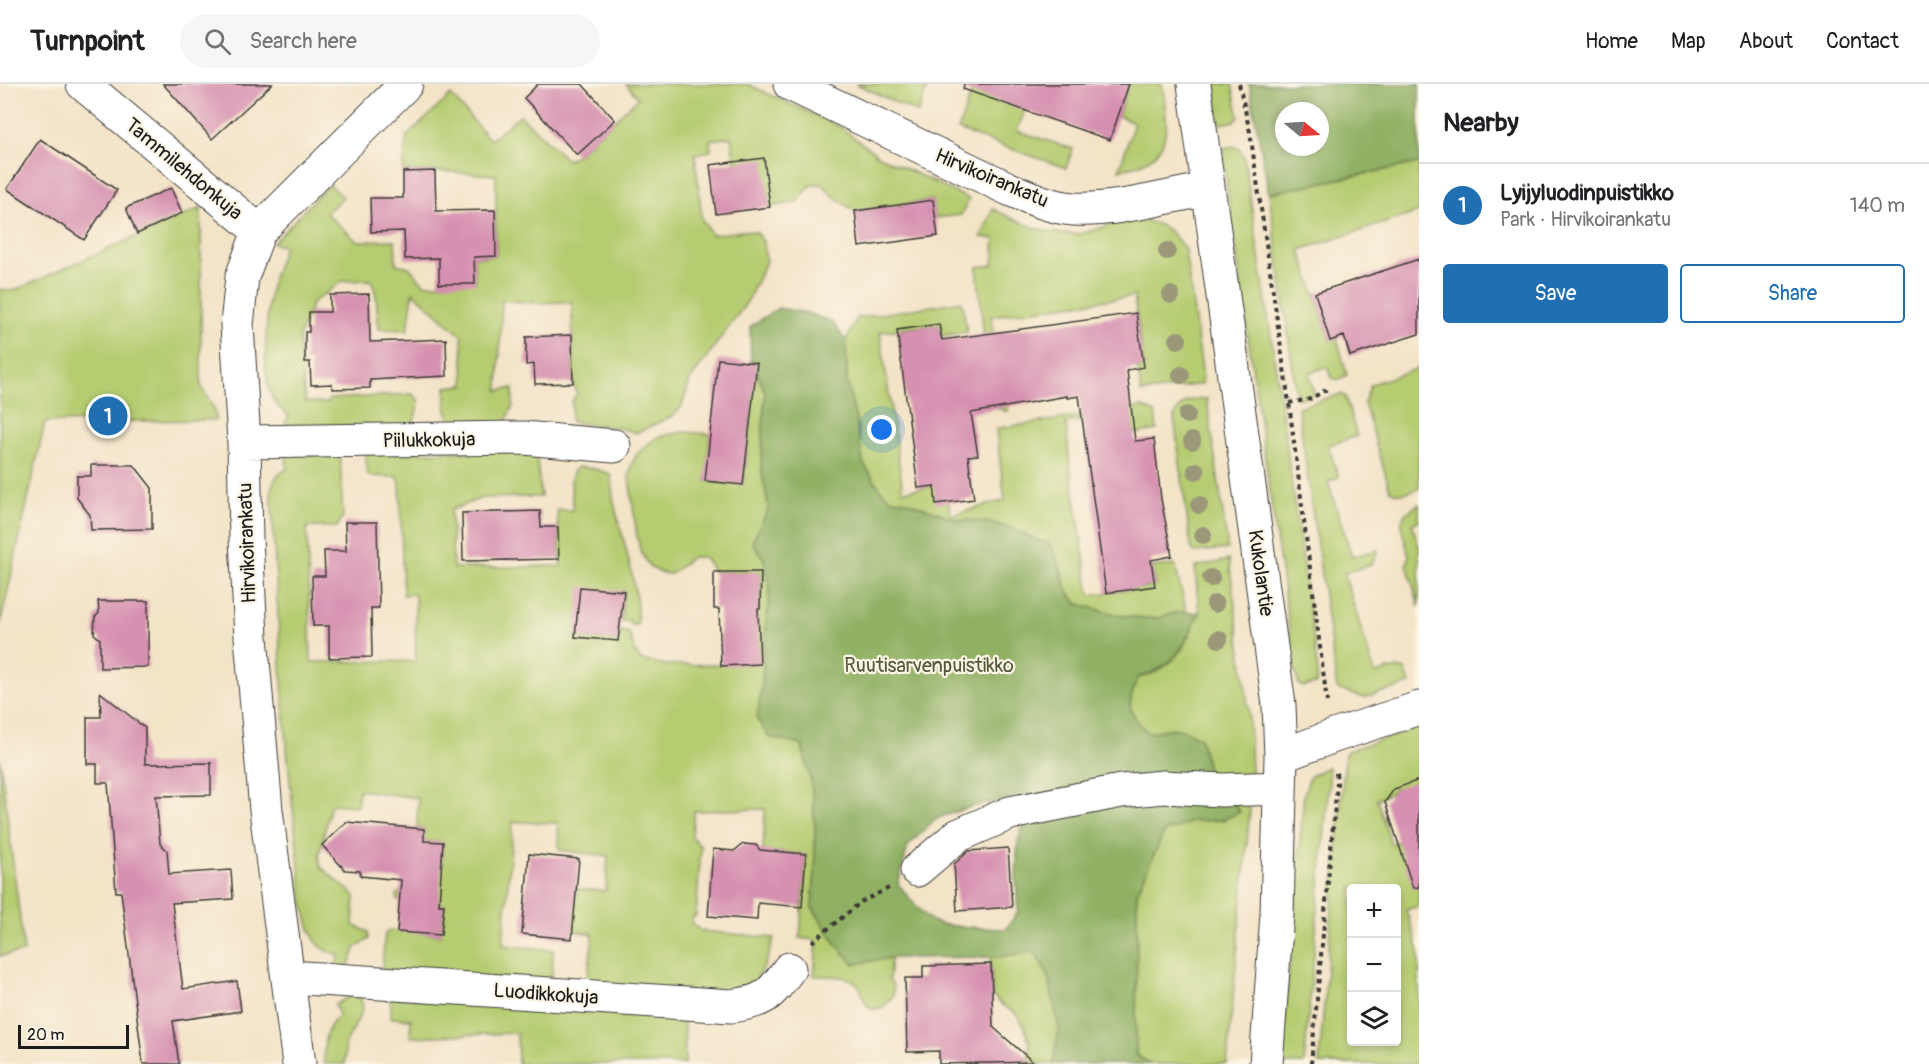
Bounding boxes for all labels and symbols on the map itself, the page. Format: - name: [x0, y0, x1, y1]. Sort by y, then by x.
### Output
- north arrow: [1275, 102, 1329, 156]
- street label: Tammilehdonkuja: [120, 113, 248, 225]
- street label: Hirvikoirankatu: [931, 143, 1053, 213]
- pin: 1: [88, 394, 128, 438]
- your location: [867, 415, 896, 444]
- street label: Piilukkokuja: [382, 427, 476, 453]
- street label: Hirvikoirankatu: [232, 482, 262, 604]
- street label: Kukolantie: [1243, 528, 1279, 618]
- park label: Ruutisarvenpuistikko: [844, 653, 1014, 678]
- street label: Luodikkokuja: [493, 978, 599, 1010]
- scale bar: [18, 1022, 129, 1050]

